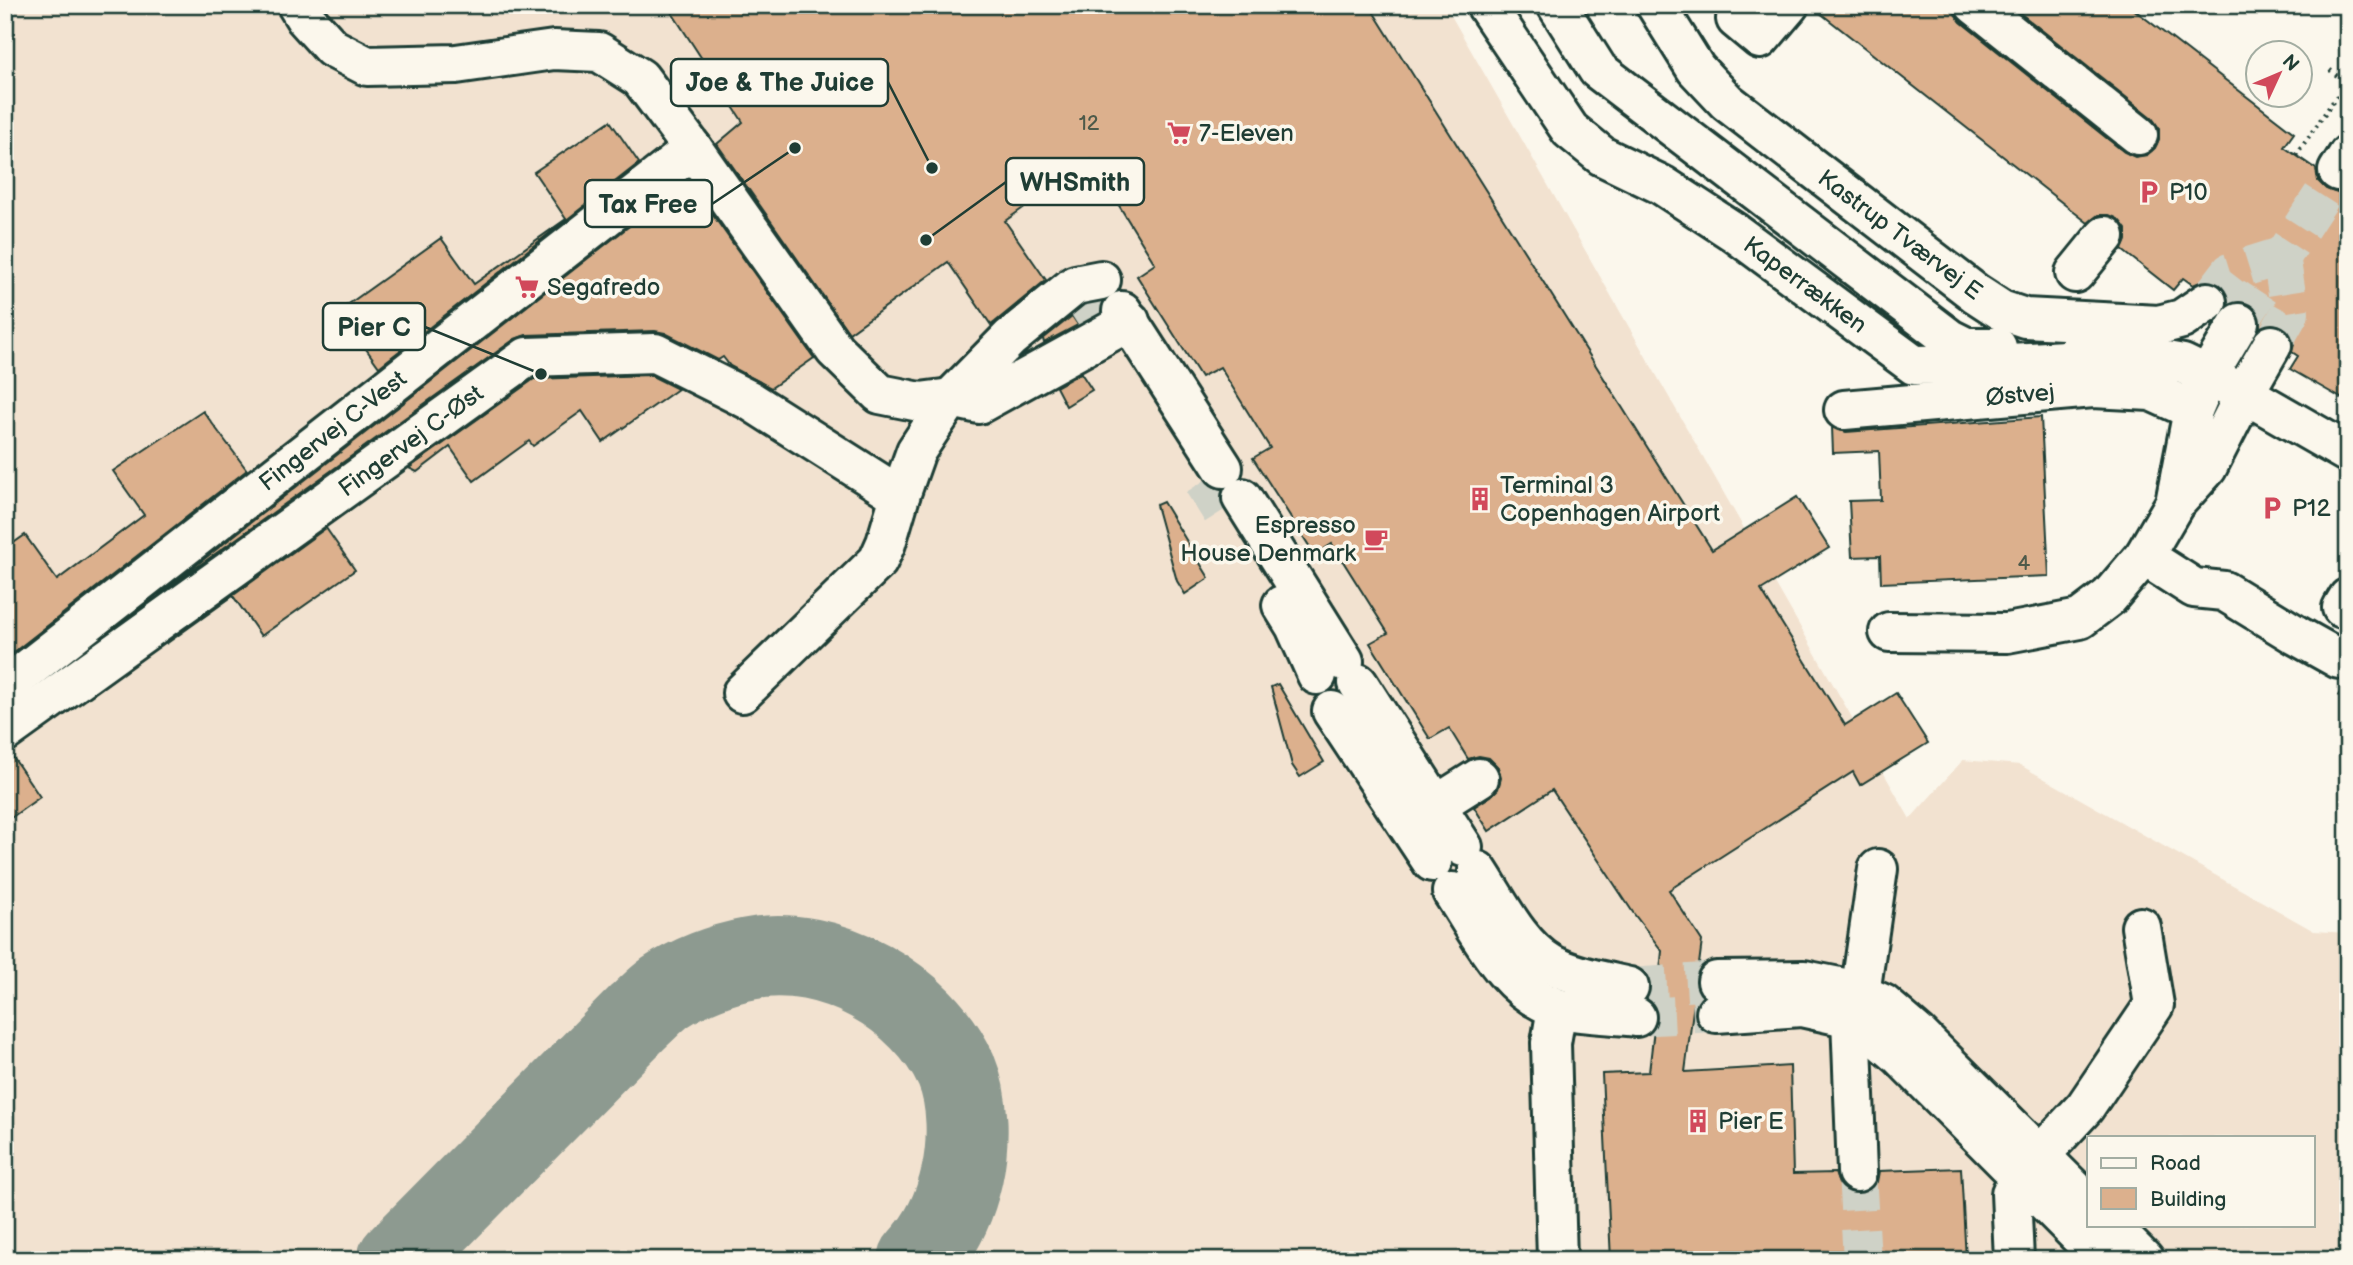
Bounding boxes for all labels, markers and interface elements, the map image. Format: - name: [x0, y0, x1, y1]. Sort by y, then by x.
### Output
- north arrow: [2244, 38, 2314, 108]
- text: N: [2277, 50, 2303, 76]
- callout: Joe & The Juice: [671, 59, 888, 106]
- text: Joe & The Juice: [686, 68, 874, 99]
- house number: 12: [1079, 111, 1100, 136]
- supermarket icon: 7-Eleven: [1165, 119, 1193, 147]
- place label: 7-Eleven: [1199, 119, 1294, 148]
- callout: WHSmith: [1006, 158, 1144, 205]
- street label: Kastrup Tværvej E: [1812, 164, 1988, 306]
- text: WHSmith: [1020, 168, 1130, 199]
- parking icon: P10: [2135, 178, 2163, 206]
- place label: P10: [2169, 178, 2208, 207]
- callout: Tax Free: [585, 180, 712, 227]
- text: Tax Free: [598, 190, 698, 221]
- street label: Kaperrækken: [1738, 230, 1872, 340]
- supermarket icon: Segafredo: [513, 273, 541, 301]
- place label: Segafredo: [547, 273, 660, 302]
- callout: Pier C: [323, 303, 425, 350]
- text: Pier C: [337, 313, 411, 344]
- street label: Fingervej C-Vest: [254, 364, 413, 498]
- street label: Fingervej C-Øst: [333, 378, 490, 503]
- street label: Østvej: [1984, 378, 2056, 412]
- place label: Terminal 3 Copenhagen Airport: [1500, 471, 1721, 528]
- building icon: Terminal 3 Copenhagen Airport: [1466, 485, 1494, 513]
- parking icon: P12: [2258, 494, 2286, 522]
- place label: P12: [2292, 494, 2331, 523]
- place label: Espresso House Denmark: [1180, 511, 1356, 568]
- cafe icon: Espresso House Denmark: [1362, 525, 1390, 553]
- house number: 4: [2018, 551, 2031, 576]
- building icon: Pier E: [1684, 1107, 1712, 1135]
- place label: Pier E: [1718, 1107, 1784, 1136]
- legend: [2087, 1136, 2314, 1226]
- text: Road: [2150, 1151, 2201, 1176]
- text: Building: [2150, 1187, 2226, 1212]

